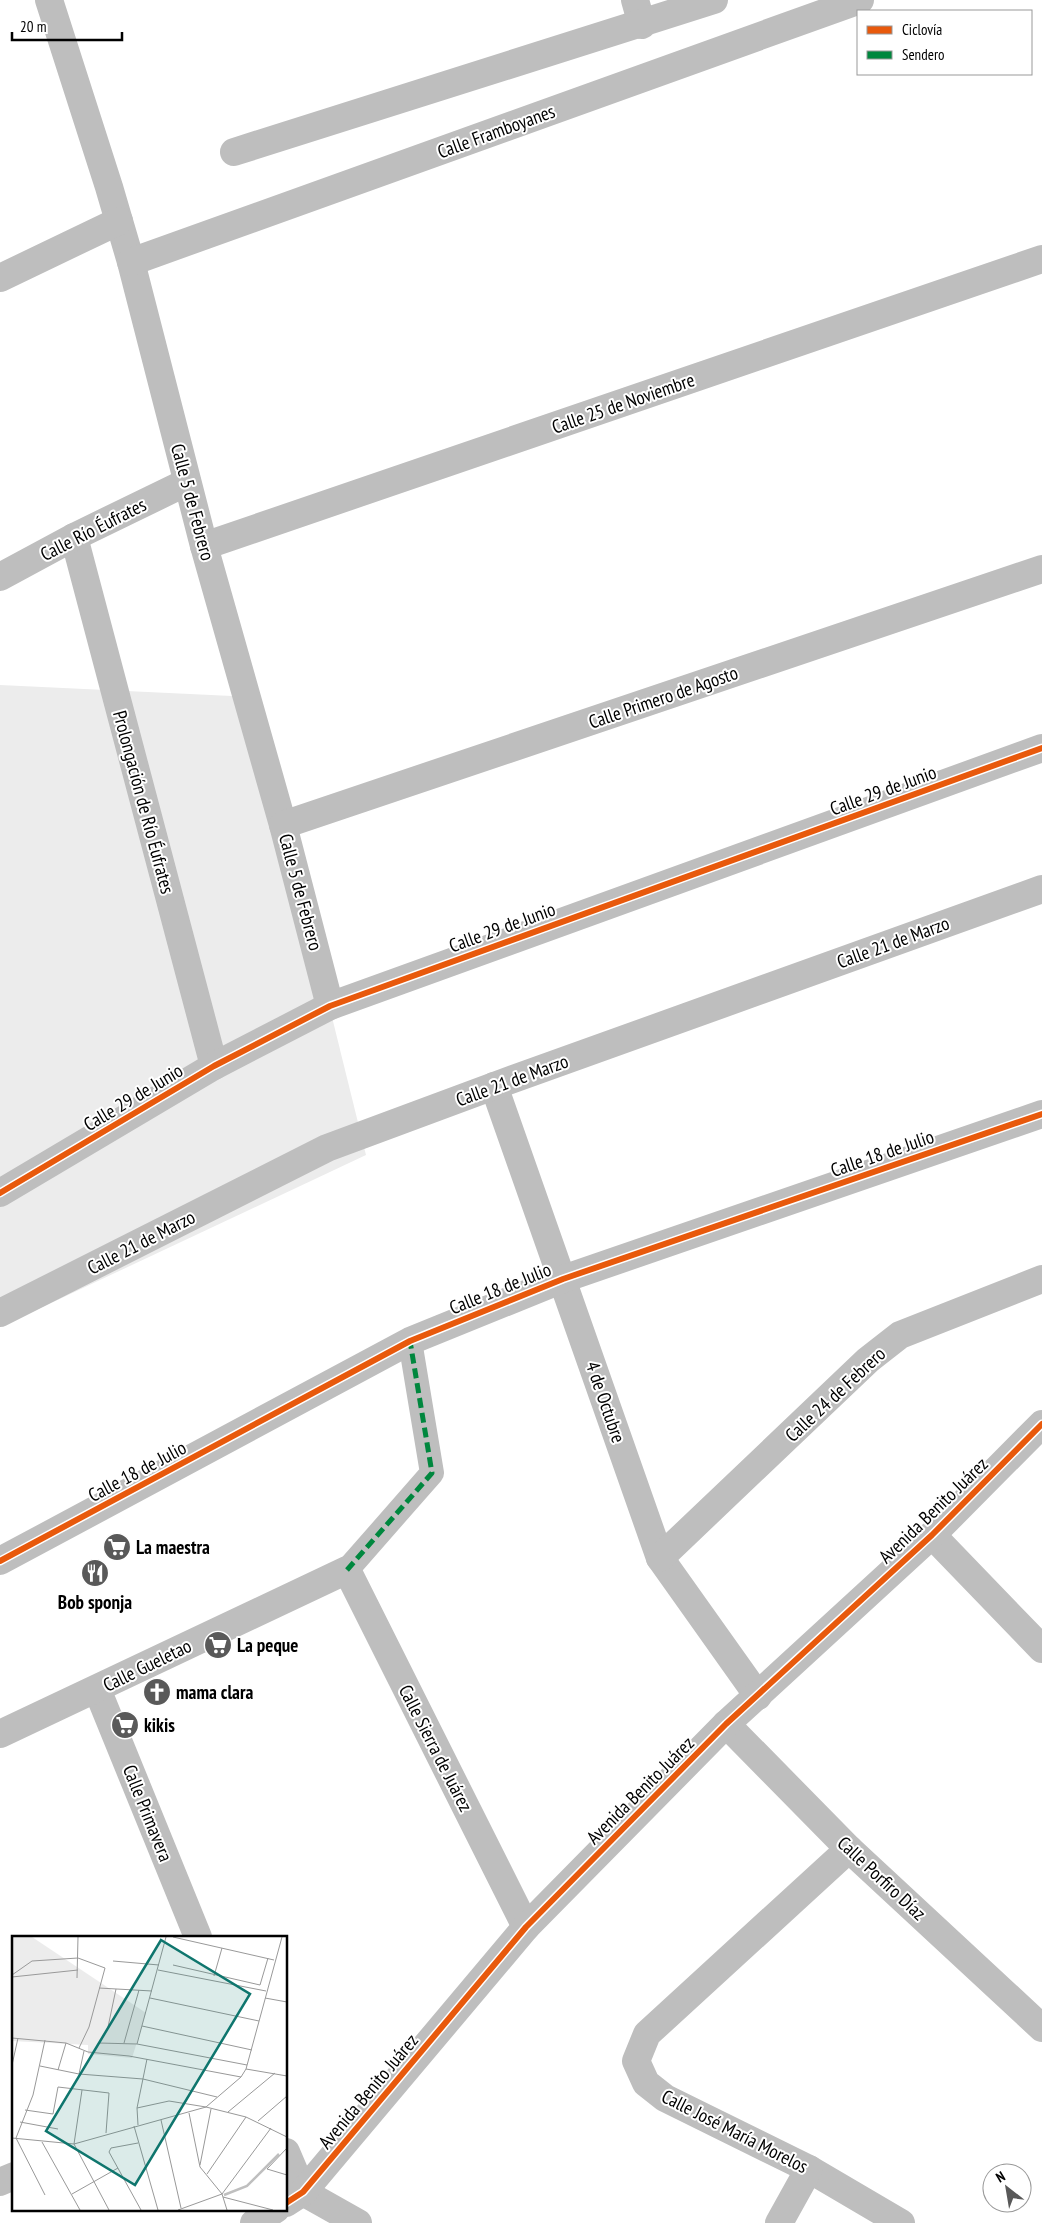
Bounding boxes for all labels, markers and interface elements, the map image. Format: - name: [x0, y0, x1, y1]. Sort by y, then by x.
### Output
- scale bar: [12, 10, 122, 42]
- legend: [857, 10, 1032, 75]
- text: 20 m: [20, 17, 46, 36]
- text: Ciclovía: [902, 20, 942, 39]
- text: Sendero: [902, 45, 944, 64]
- street label: Calle Framboyanes: [434, 99, 558, 163]
- street label: Calle 25 de Noviembre: [549, 367, 698, 439]
- street label: Calle 5 de Febrero: [166, 441, 220, 563]
- street label: Calle Río Éufrates: [36, 492, 150, 566]
- street label: Calle Primero de Agosto: [585, 660, 741, 734]
- street label: Prolongación de Río Éufrates: [108, 708, 180, 896]
- street label: Calle 29 de Junio: [827, 760, 939, 820]
- street label: Calle 5 de Febrero: [274, 831, 328, 953]
- street label: Calle 29 de Junio: [446, 897, 558, 957]
- street label: Calle 21 de Marzo: [834, 911, 952, 973]
- street label: Calle 21 de Marzo: [453, 1049, 571, 1111]
- street label: Calle 29 de Junio: [79, 1058, 187, 1136]
- street label: Calle 18 de Julio: [827, 1124, 937, 1182]
- street label: Calle 21 de Marzo: [83, 1205, 199, 1279]
- street label: Calle 18 de Julio: [446, 1257, 554, 1319]
- street label: Calle 24 de Febrero: [780, 1341, 890, 1447]
- street label: 4 de Octubre: [581, 1358, 631, 1446]
- street label: Calle 18 de Julio: [84, 1435, 190, 1507]
- street label: Avenida Benito Juárez: [873, 1452, 993, 1568]
- supermarket icon: La maestra: [102, 1532, 132, 1562]
- place label: La maestra: [136, 1535, 210, 1559]
- restaurant icon: Bob sponja: [80, 1558, 110, 1588]
- place label: Bob sponja: [58, 1590, 132, 1614]
- supermarket icon: La peque: [203, 1630, 233, 1660]
- street label: Calle Gueletao: [99, 1633, 195, 1697]
- place label: La peque: [237, 1633, 298, 1657]
- church icon: mama clara: [142, 1677, 172, 1707]
- place label: mama clara: [176, 1680, 253, 1704]
- street label: Calle Sierra de Juárez: [394, 1681, 478, 1816]
- supermarket icon: kikis: [110, 1710, 140, 1740]
- place label: kikis: [144, 1713, 175, 1737]
- street label: Avenida Benito Juárez: [581, 1731, 699, 1849]
- street label: Calle Primavera: [118, 1761, 178, 1865]
- street label: Calle Porfiro Díaz: [833, 1831, 931, 1925]
- inset map: [12, 1936, 288, 2210]
- street label: Avenida Benito Juárez: [313, 2029, 423, 2153]
- street label: Calle José María Morelos: [658, 2084, 812, 2178]
- north arrow: [982, 2163, 1032, 2213]
- text: N: [992, 2167, 1008, 2187]

